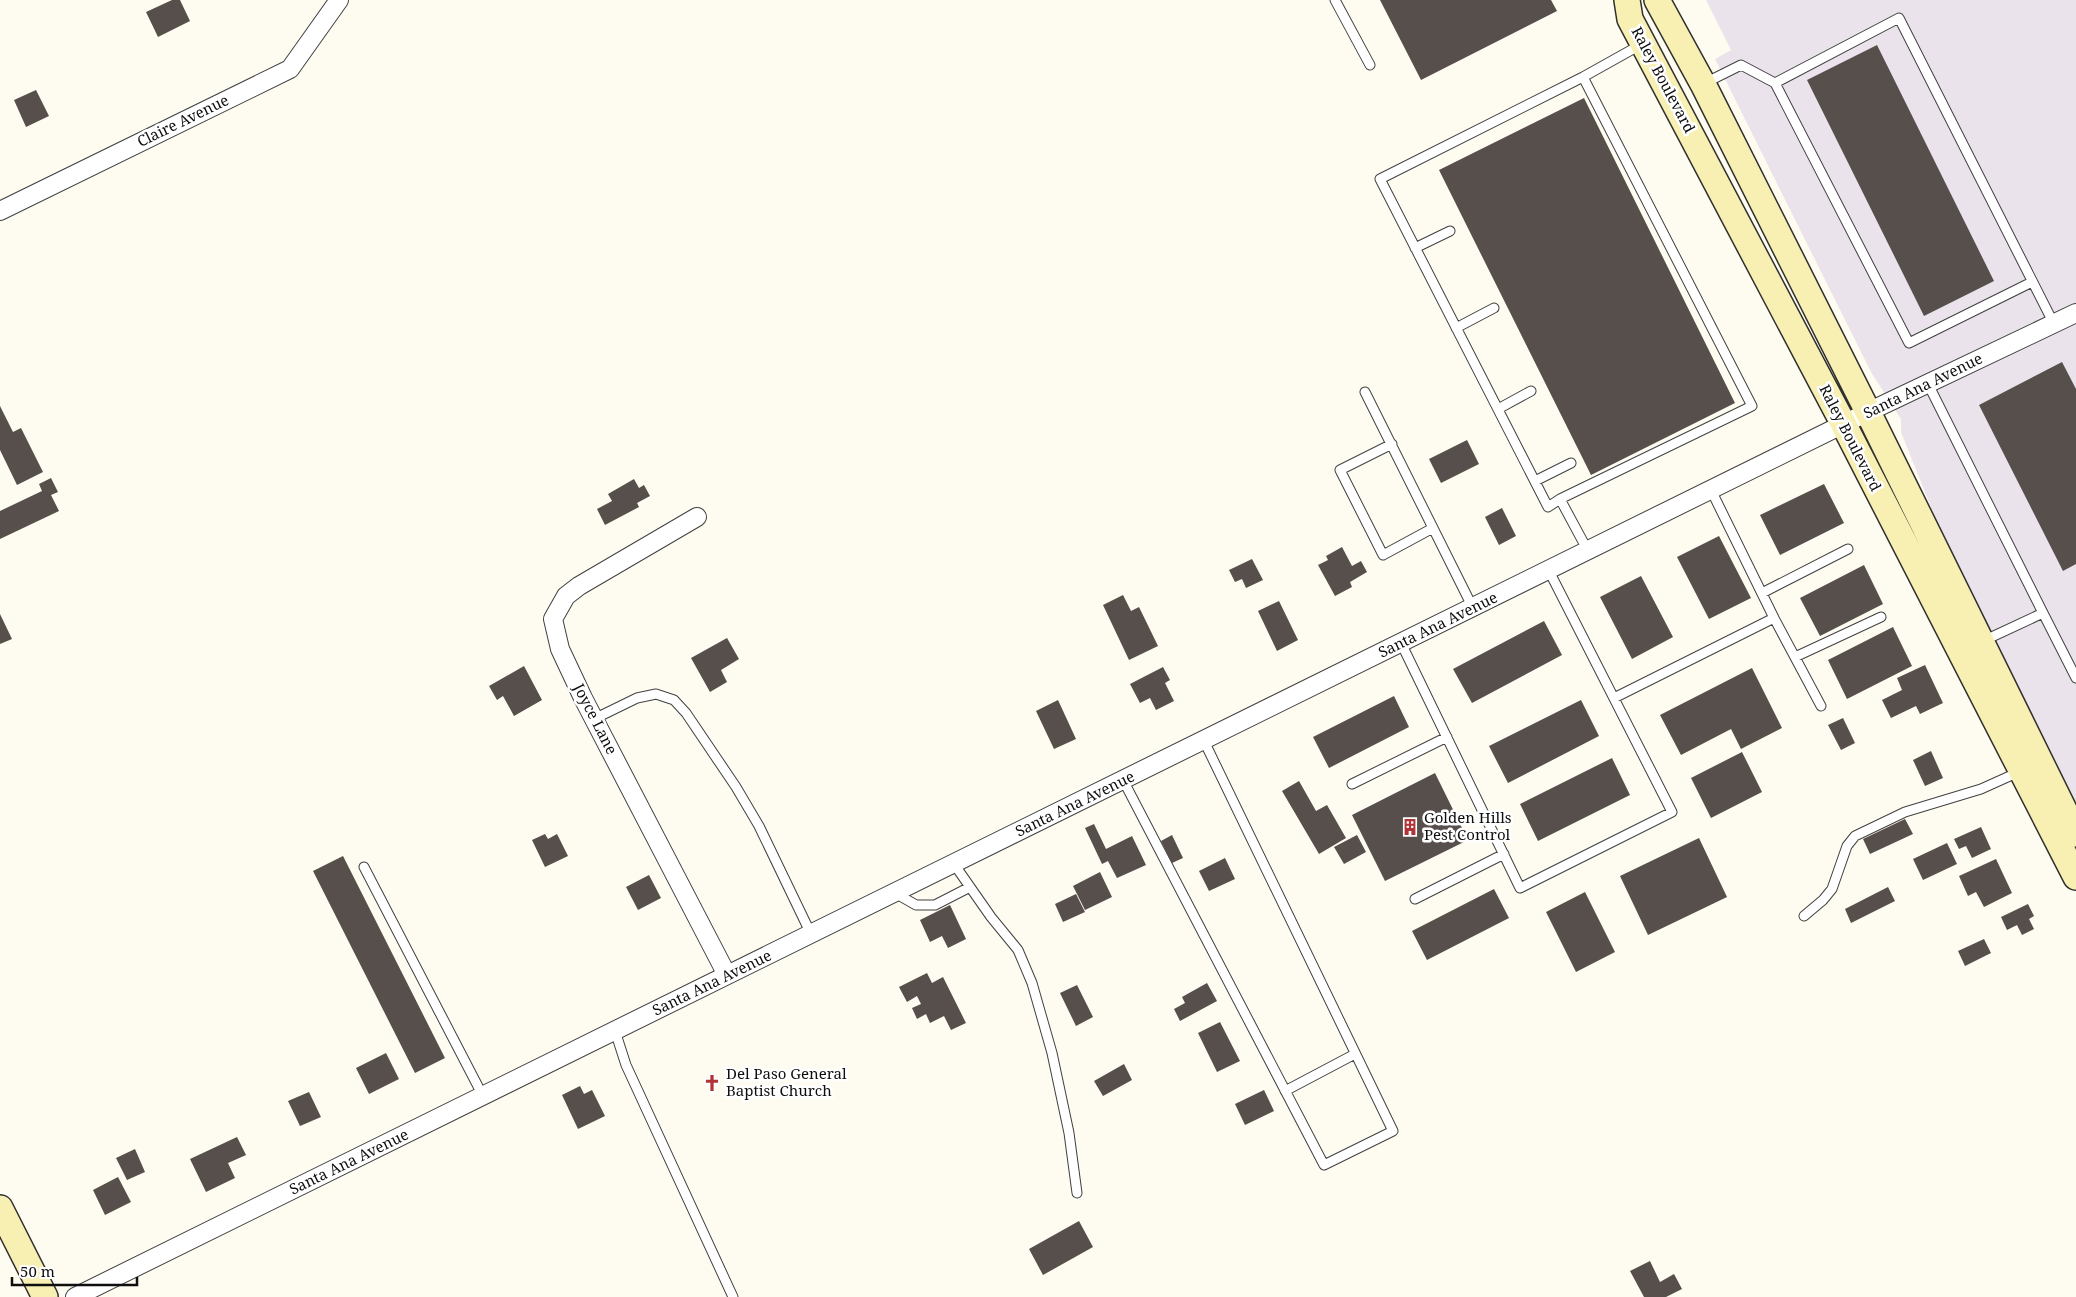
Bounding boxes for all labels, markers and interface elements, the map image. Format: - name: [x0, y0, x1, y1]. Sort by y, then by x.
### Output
- street label: Raley Boulevard: [1627, 23, 1700, 136]
- street label: Claire Avenue: [133, 89, 232, 151]
- street label: Santa Ana Avenue: [1860, 348, 1985, 423]
- street label: Raley Boulevard: [1815, 381, 1886, 494]
- street label: Santa Ana Avenue: [1375, 587, 1500, 662]
- street label: Joyce Lane: [569, 679, 622, 757]
- street label: Santa Ana Avenue: [1012, 766, 1137, 841]
- place label: Golden Hills Pest Control: [1424, 807, 1512, 844]
- building icon: Golden Hills Pest Control: [1400, 817, 1420, 837]
- street label: Santa Ana Avenue: [649, 945, 774, 1020]
- place label: Del Paso General Baptist Church: [726, 1063, 847, 1100]
- church icon: Del Paso General Baptist Church: [702, 1073, 722, 1093]
- street label: Santa Ana Avenue: [286, 1124, 411, 1199]
- scale bar: [12, 1254, 138, 1286]
- text: 50 m: [20, 1261, 55, 1281]

